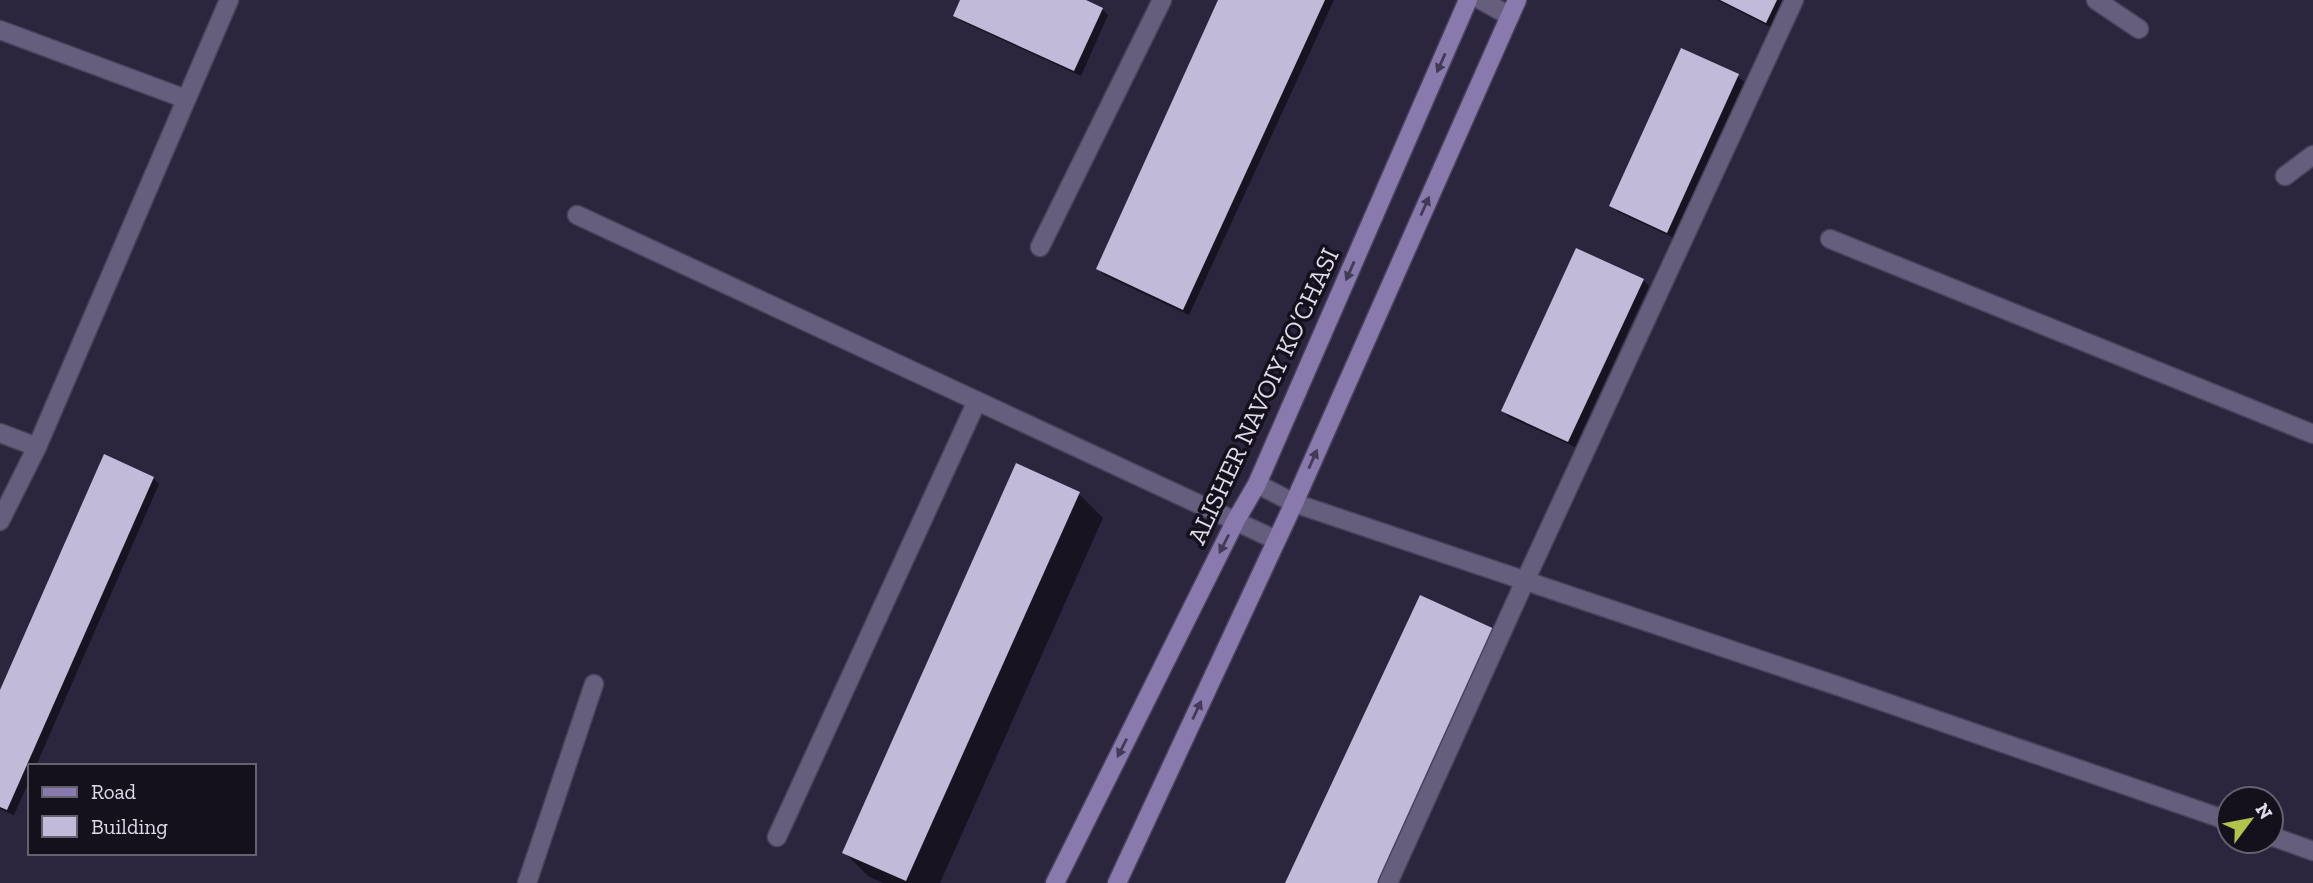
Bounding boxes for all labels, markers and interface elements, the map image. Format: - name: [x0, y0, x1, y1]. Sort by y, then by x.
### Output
- one-way arrow: [1435, 52, 1446, 73]
- one-way arrow: [1419, 196, 1431, 216]
- street label: ALISHER NAVOIY KO’CHASI: [1180, 243, 1346, 549]
- one-way arrow: [1344, 261, 1356, 281]
- one-way arrow: [1307, 449, 1319, 469]
- one-way arrow: [1218, 534, 1229, 554]
- one-way arrow: [1191, 700, 1203, 720]
- one-way arrow: [1116, 738, 1127, 758]
- legend: [28, 764, 256, 855]
- text: Road: [91, 779, 137, 804]
- north arrow: [2215, 785, 2285, 855]
- text: N: [2250, 799, 2278, 823]
- text: Building: [91, 814, 168, 839]

